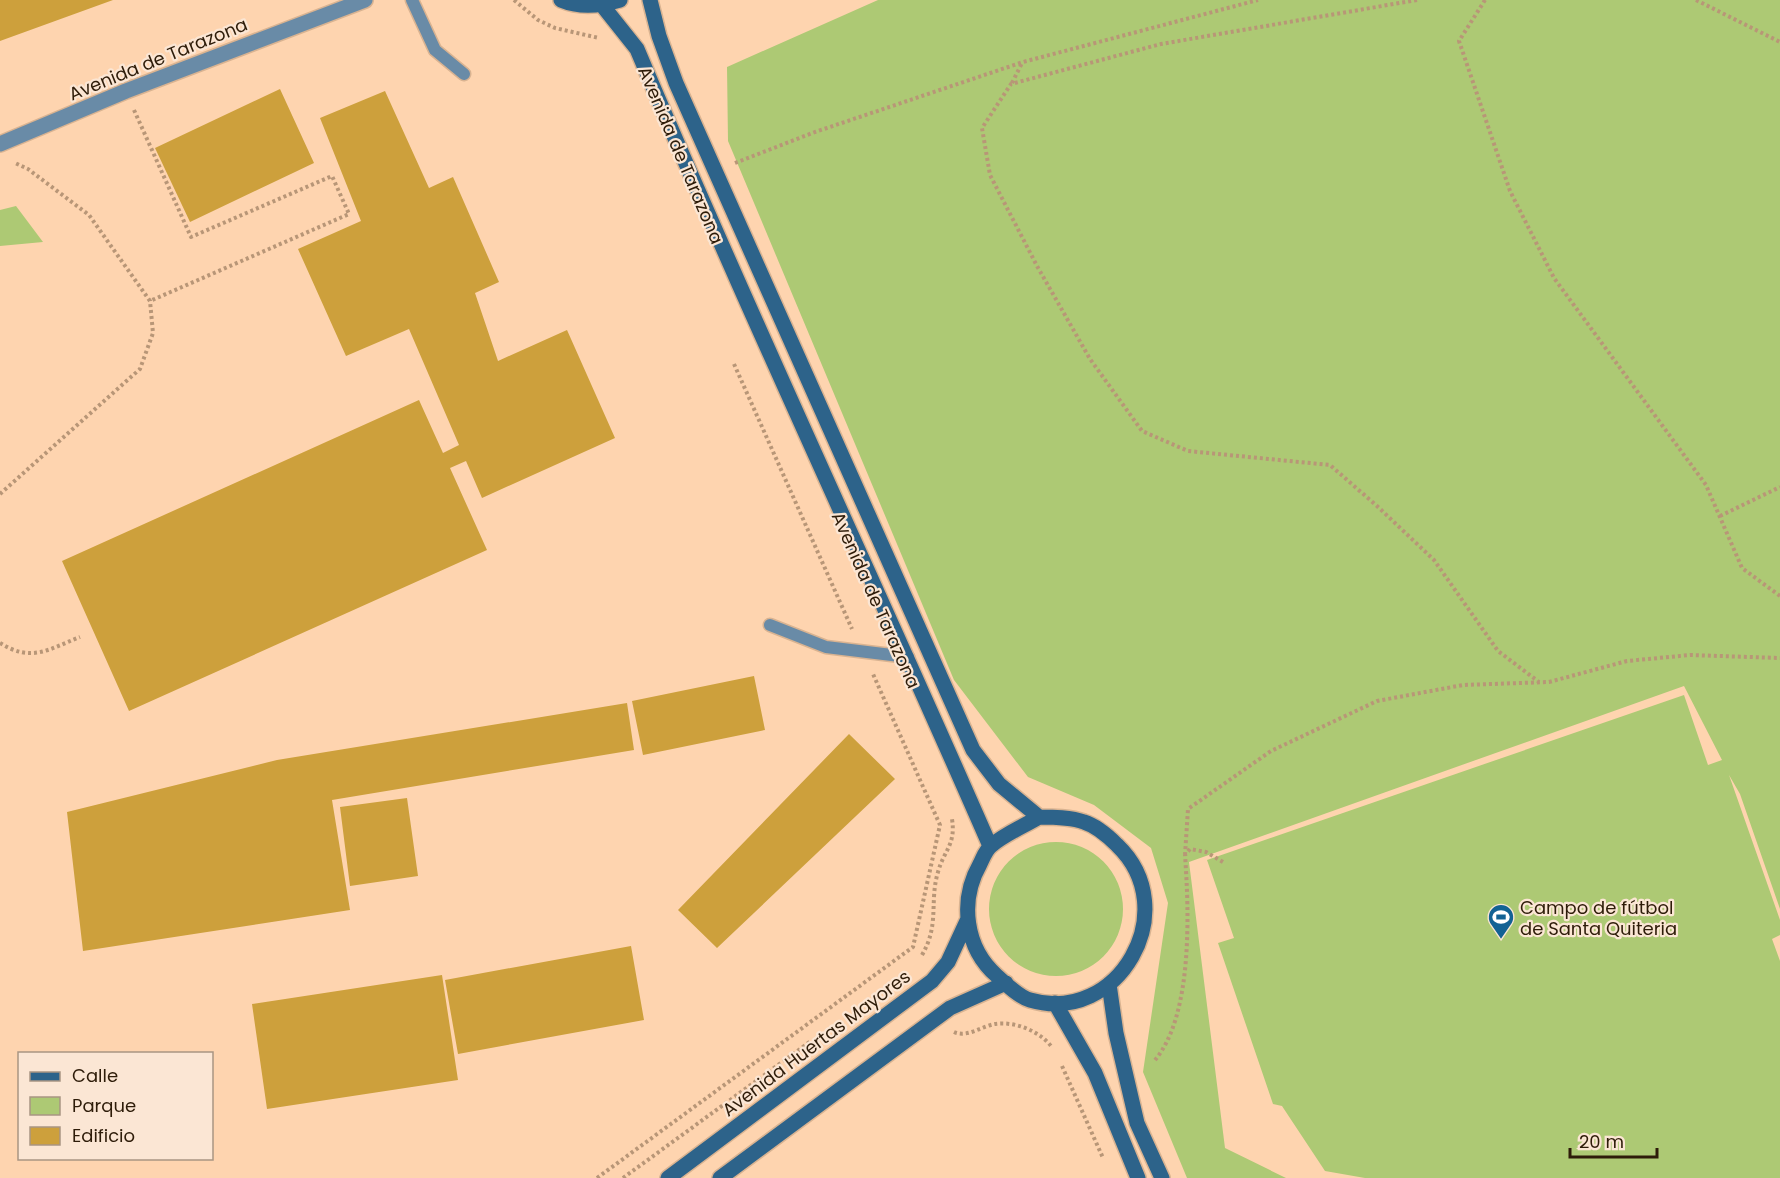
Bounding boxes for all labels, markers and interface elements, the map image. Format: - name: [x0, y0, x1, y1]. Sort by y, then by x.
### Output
- street label: Avenida de Tarazona: [65, 12, 251, 106]
- street label: Avenida de Tarazona: [632, 62, 730, 248]
- street label: Avenida de Tarazona: [826, 508, 926, 692]
- place label: Campo de fútbol de Santa Quiteria: [1520, 895, 1677, 941]
- sports icon: Campo de fútbol de Santa Quiteria: [1486, 902, 1516, 940]
- street label: Avenida Huertas Mayores: [717, 964, 915, 1122]
- legend: [18, 1052, 213, 1160]
- text: Calle: [72, 1063, 118, 1088]
- text: Parque: [72, 1093, 136, 1118]
- scale bar: [1570, 1121, 1657, 1159]
- text: Edificio: [72, 1123, 135, 1148]
- text: 20 m: [1579, 1129, 1624, 1154]

